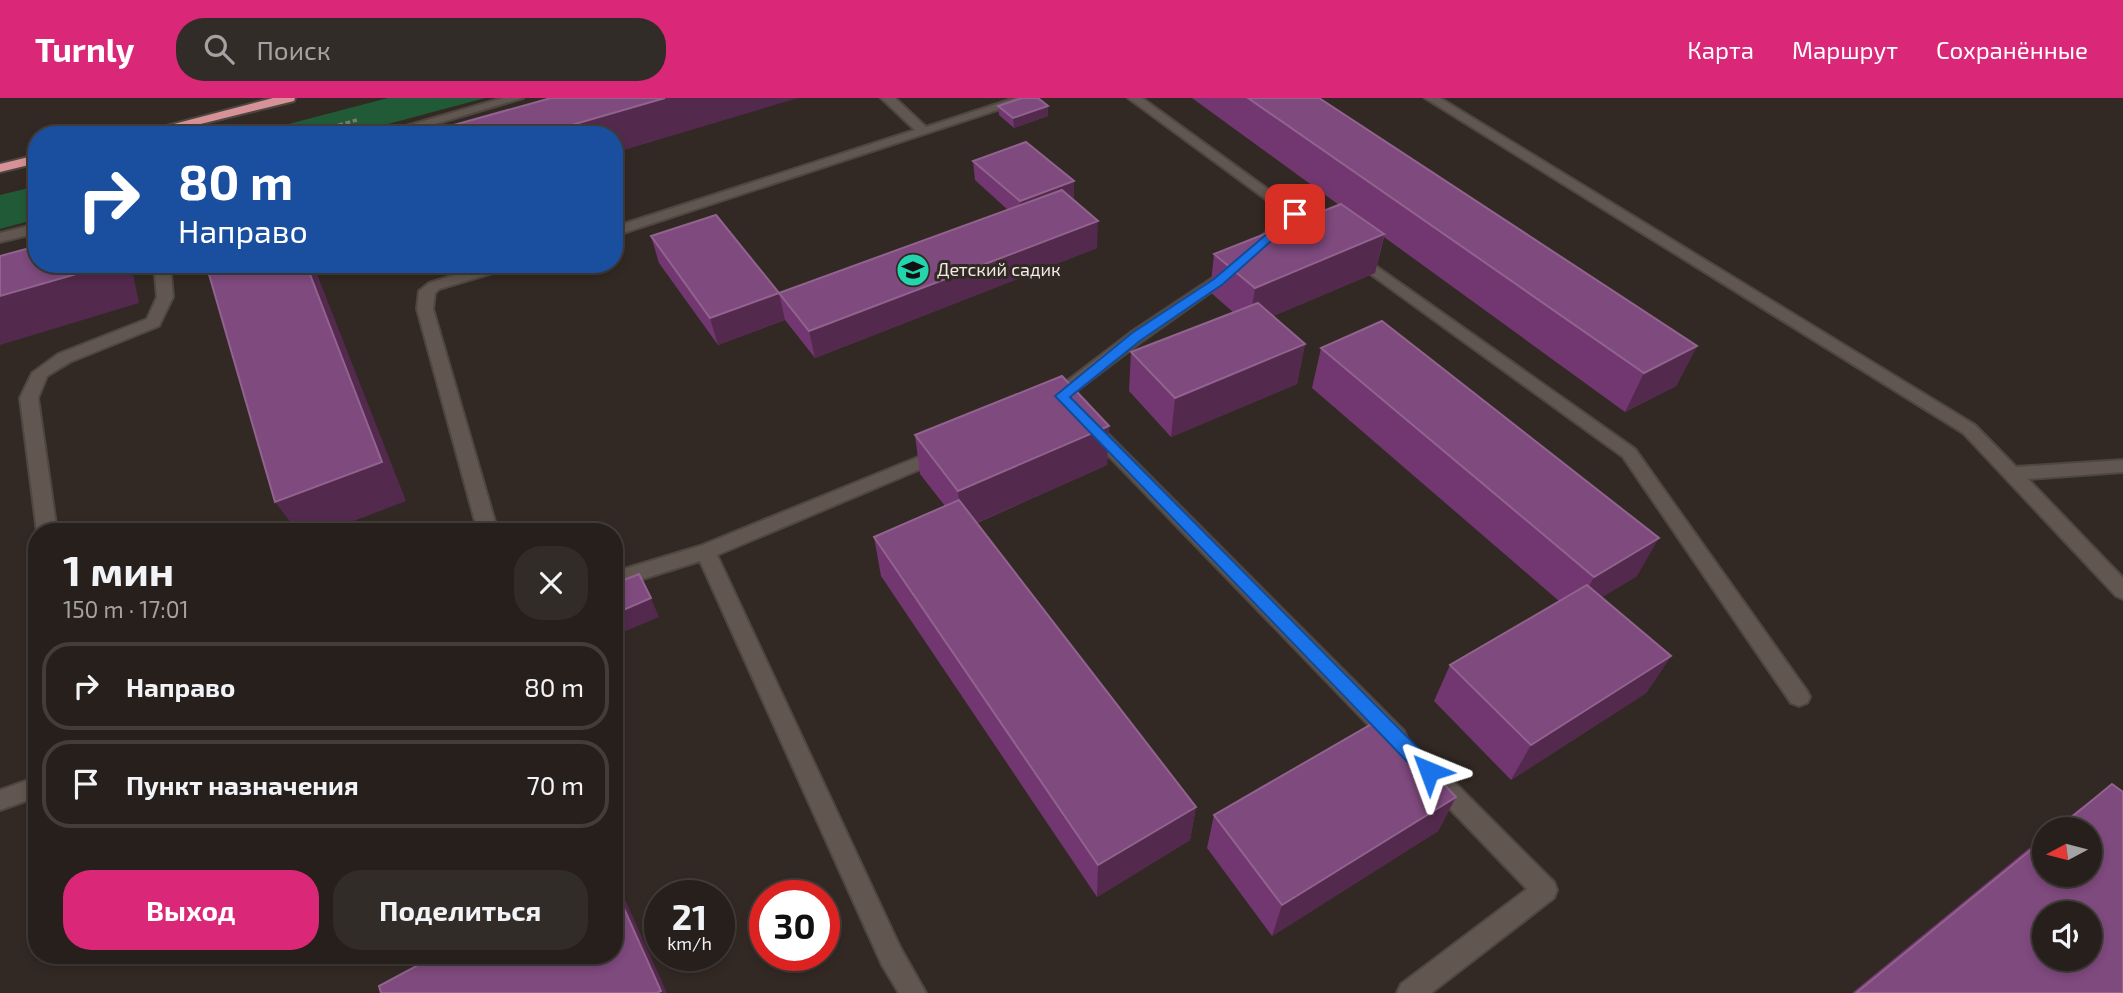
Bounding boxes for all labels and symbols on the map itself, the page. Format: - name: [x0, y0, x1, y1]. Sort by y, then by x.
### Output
- pin: [1265, 184, 1325, 244]
- school or university icon: Детский садик: [894, 251, 932, 289]
- place label: Детский садик: [937, 258, 1061, 280]
- position arrow: [1392, 734, 1466, 808]
- north arrow: [2032, 817, 2102, 887]
- speed limit sign: 30: [749, 880, 840, 971]

